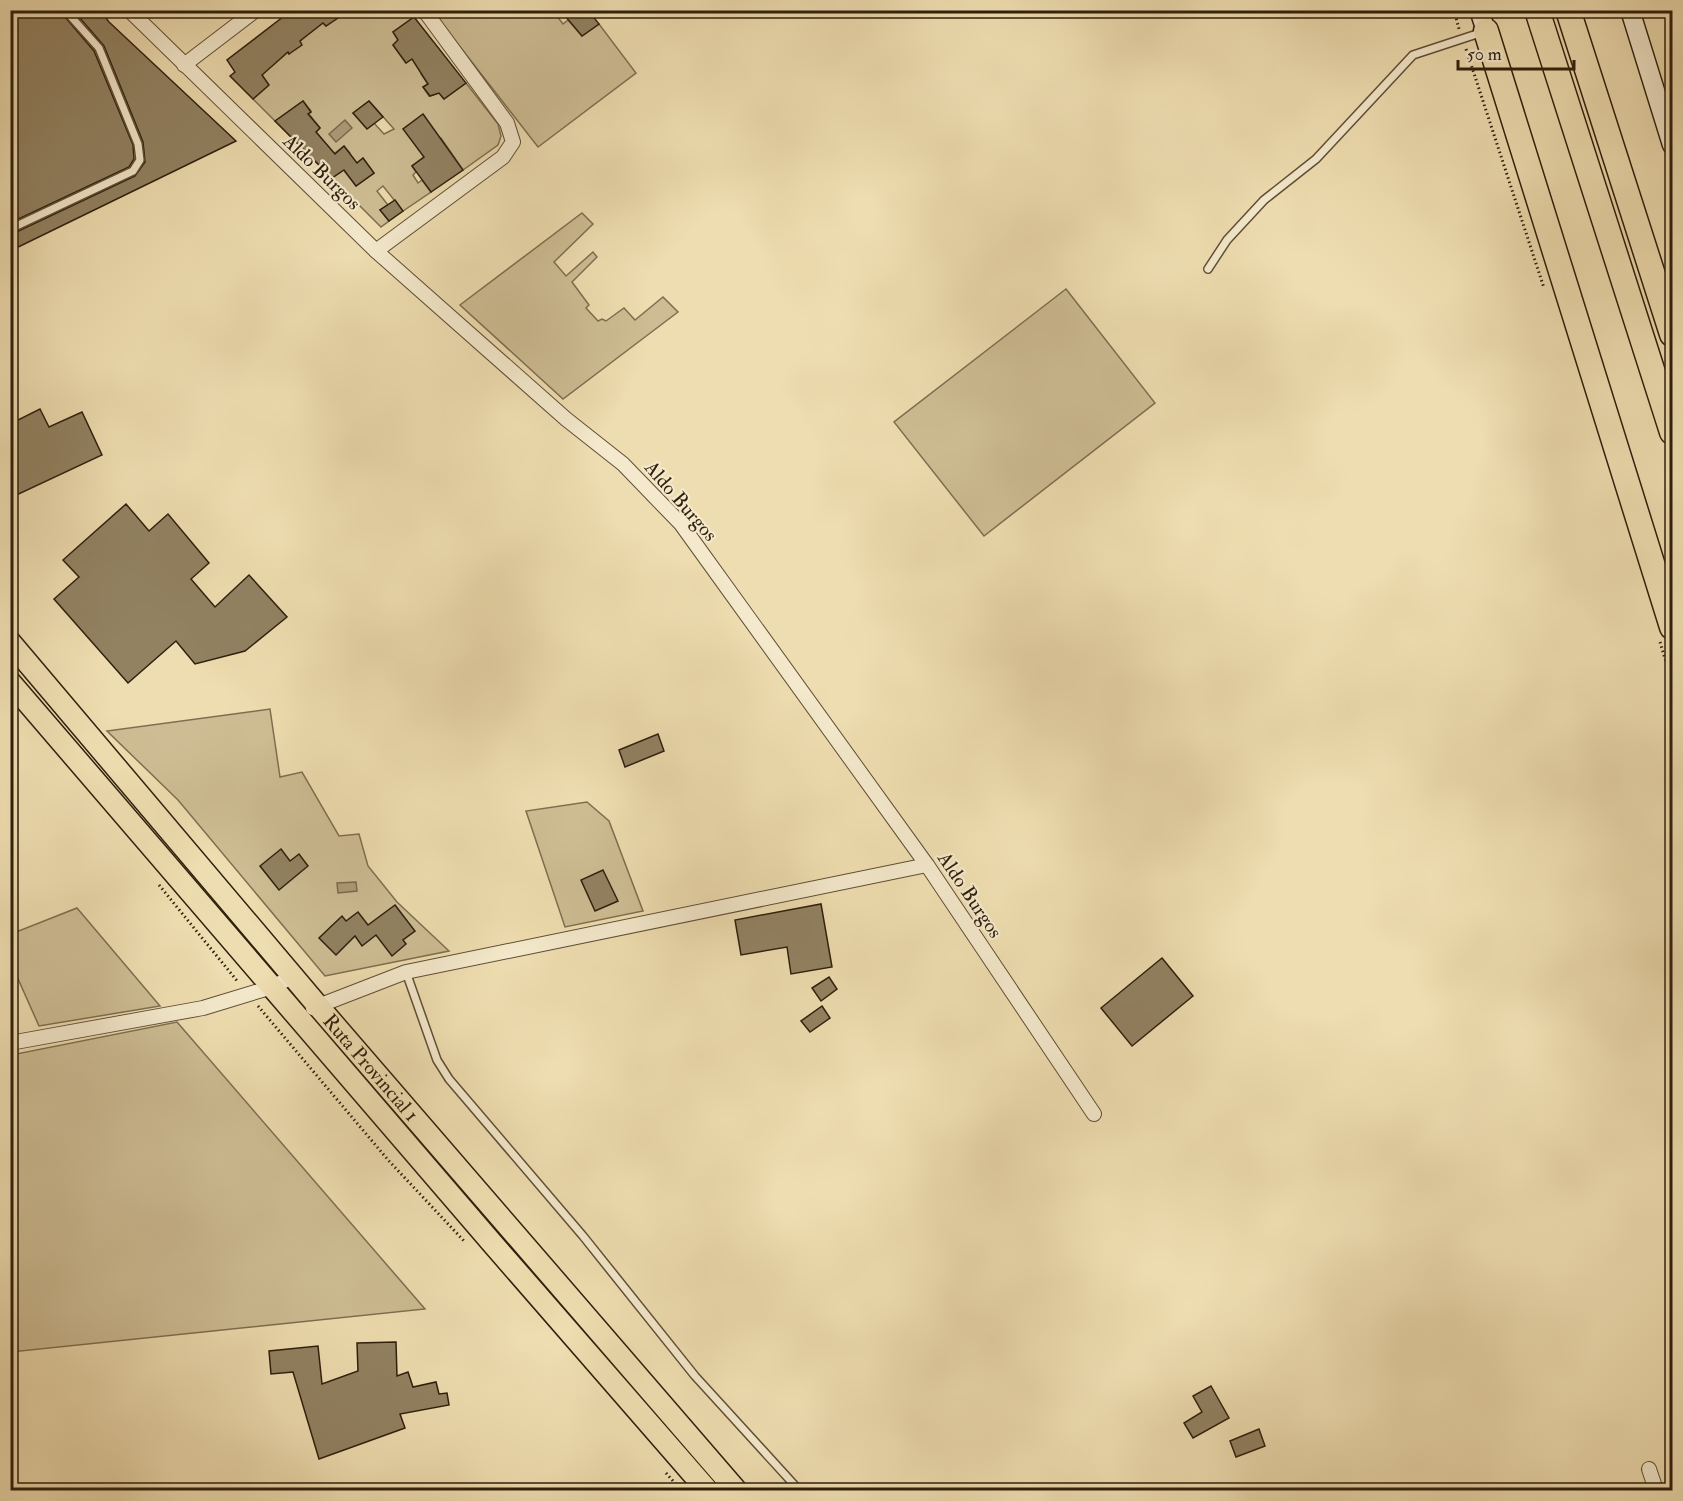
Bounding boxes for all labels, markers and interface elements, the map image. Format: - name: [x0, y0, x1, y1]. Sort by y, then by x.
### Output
- scale bar: [1458, 33, 1574, 71]
- text: 50 m: [1467, 43, 1502, 66]
- street label: Aldo Burgos: [277, 128, 366, 215]
- street label: Aldo Burgos: [639, 455, 723, 547]
- street label: Aldo Burgos: [932, 846, 1008, 943]
- street label: Ruta Provincial 1: [318, 1009, 424, 1126]

